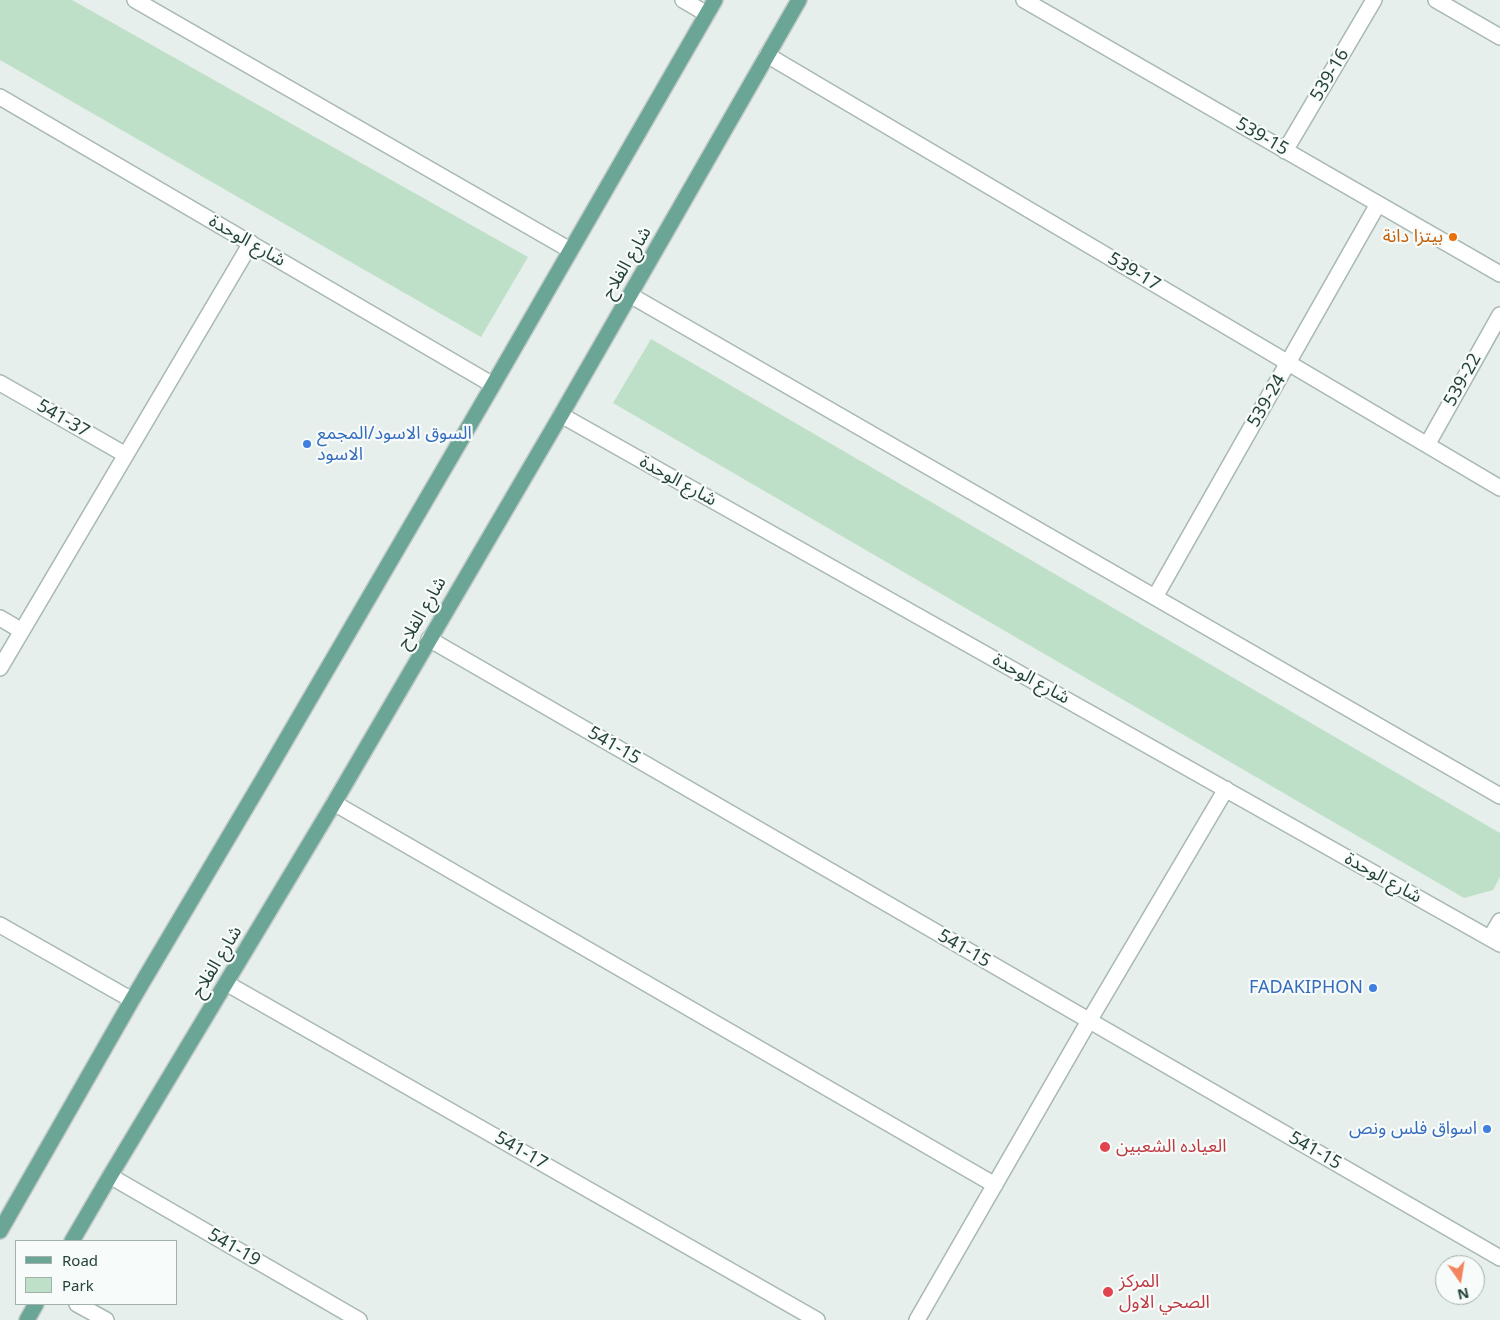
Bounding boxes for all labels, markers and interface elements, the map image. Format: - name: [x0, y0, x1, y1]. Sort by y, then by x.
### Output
- street label: 539-16: [1306, 45, 1354, 105]
- street label: 539-15: [1232, 113, 1292, 161]
- street label: شارع الوحدة: [205, 210, 289, 272]
- street label: شارع الفلاح: [598, 223, 656, 303]
- place label: بيتزا دانة: [1383, 226, 1443, 248]
- marker: بيتزا دانة: [1447, 231, 1459, 243]
- street label: 539-17: [1104, 248, 1164, 296]
- street label: 539-22: [1440, 350, 1486, 410]
- street label: 539-24: [1243, 371, 1291, 431]
- street label: 541-37: [33, 395, 93, 443]
- place label: السوق الاسود/المجمع الاسود: [317, 423, 472, 466]
- marker: السوق الاسود/المجمع الاسود: [301, 438, 313, 450]
- street label: شارع الوحدة: [636, 451, 720, 511]
- street label: شارع الفلاح: [393, 573, 451, 653]
- street label: شارع الوحدة: [989, 649, 1073, 709]
- street label: 541-15: [584, 722, 644, 770]
- street label: شارع الوحدة: [1341, 848, 1425, 908]
- street label: شارع الفلاح: [187, 922, 247, 1002]
- street label: 541-15: [934, 925, 994, 973]
- place label: FADAKIPHON: [1249, 977, 1363, 999]
- marker: FADAKIPHON: [1367, 982, 1379, 994]
- place label: اسواق فلس ونص: [1349, 1118, 1477, 1140]
- marker: اسواق فلس ونص: [1481, 1123, 1493, 1135]
- street label: 541-17: [491, 1127, 551, 1175]
- street label: 541-15: [1285, 1127, 1345, 1175]
- place label: العياده الشعبين: [1116, 1136, 1227, 1158]
- marker: العياده الشعبين: [1098, 1140, 1112, 1154]
- street label: 541-19: [204, 1224, 264, 1272]
- legend: [15, 1240, 178, 1305]
- text: Road: [62, 1250, 98, 1270]
- north arrow: [1435, 1255, 1485, 1305]
- place label: المركز الصحي الاول: [1119, 1271, 1210, 1314]
- text: Park: [62, 1275, 94, 1295]
- text: N: [1456, 1284, 1471, 1305]
- marker: المركز الصحي الاول: [1101, 1285, 1115, 1299]

